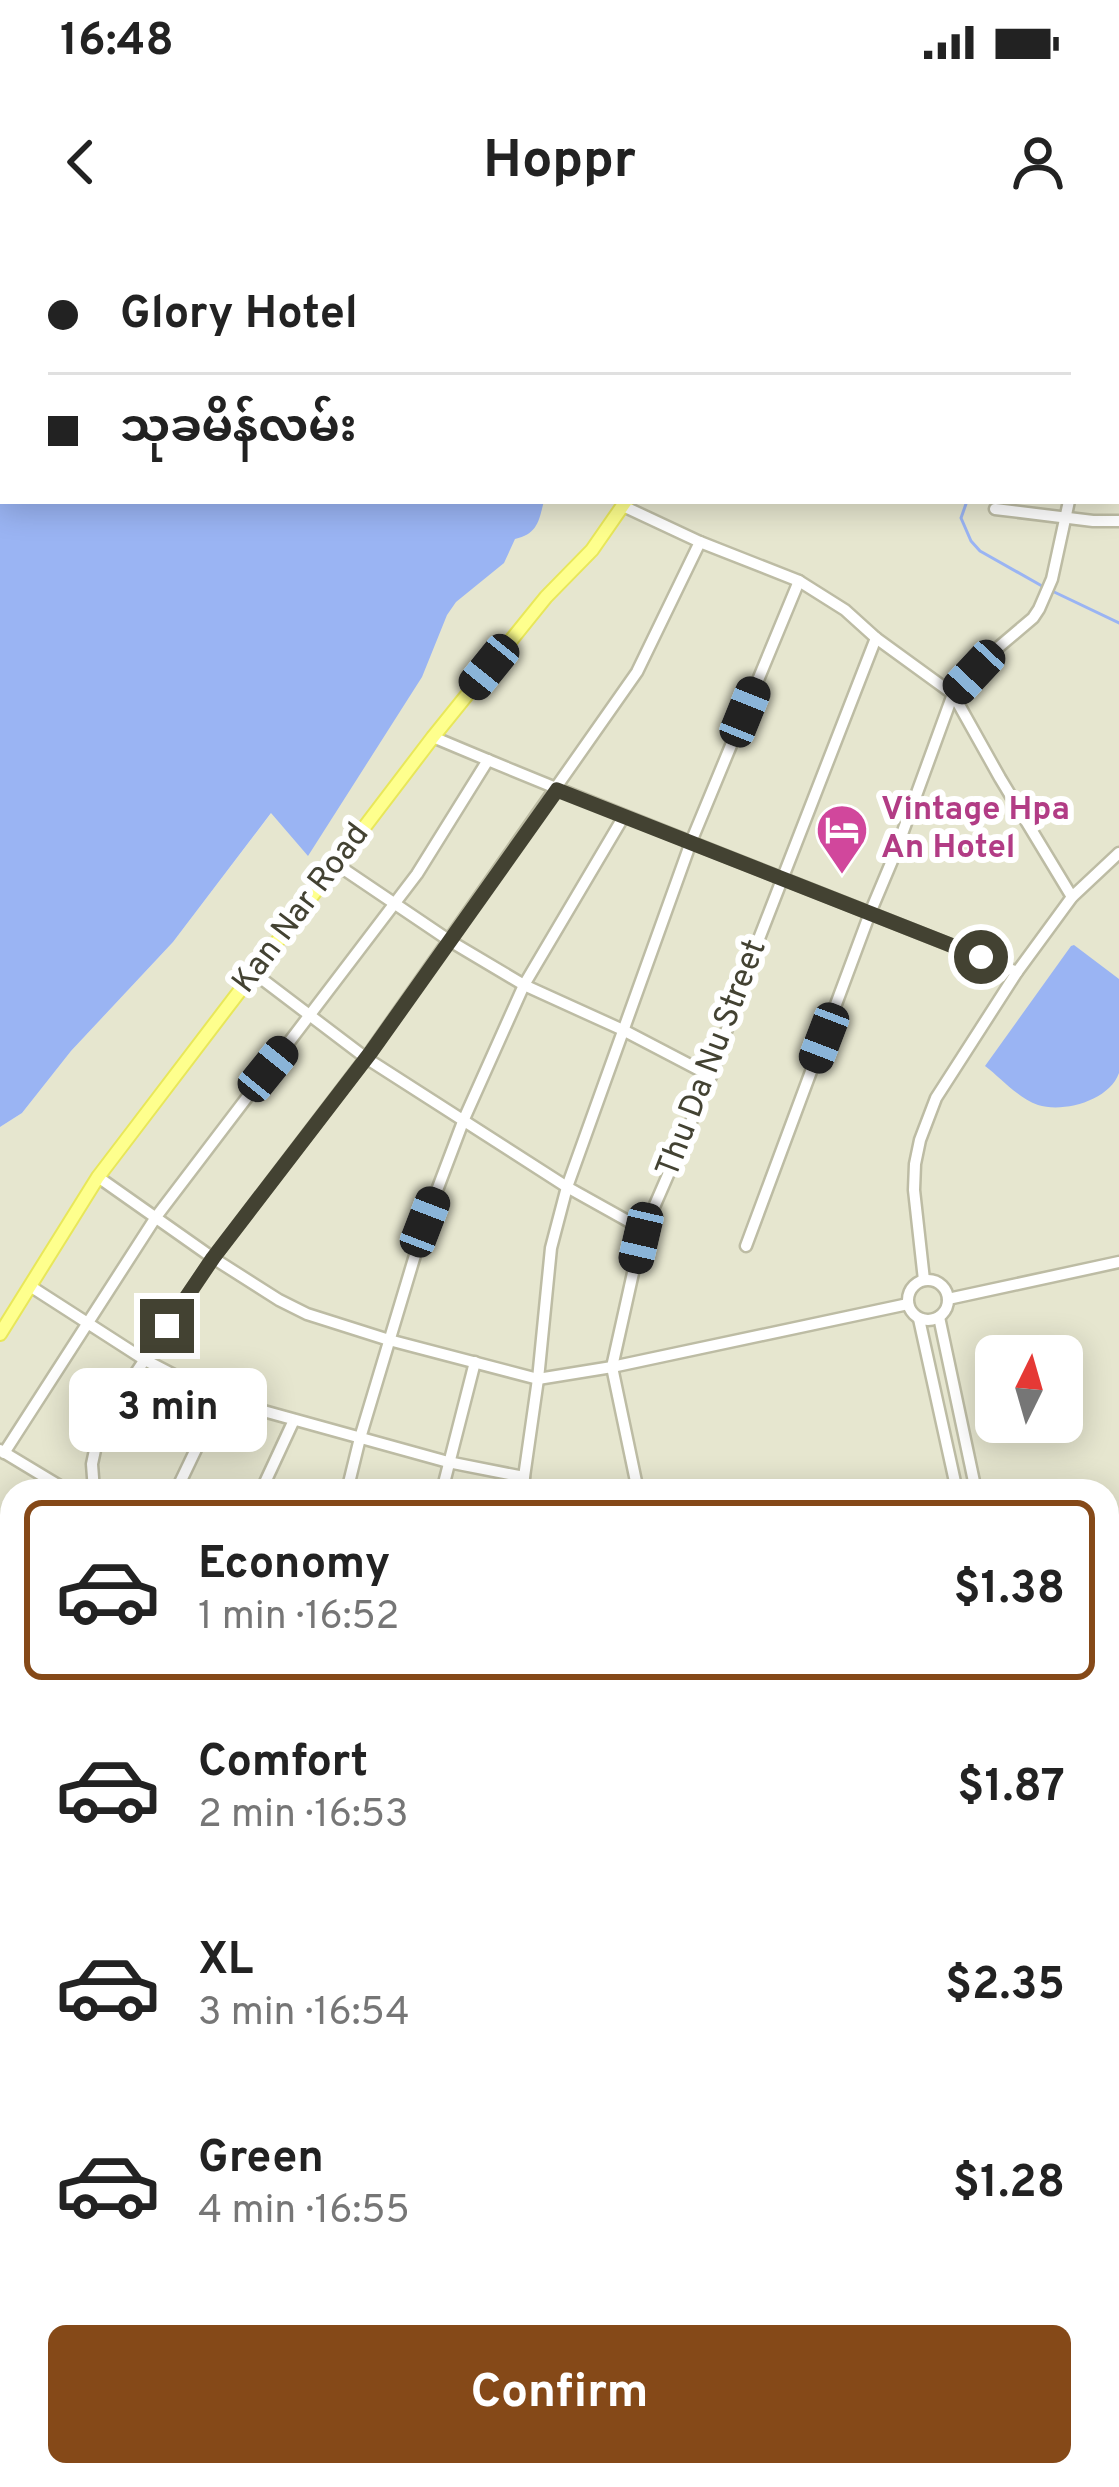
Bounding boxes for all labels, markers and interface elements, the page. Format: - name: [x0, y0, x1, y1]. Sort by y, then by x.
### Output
- text: 16:48: [60, 14, 174, 71]
- text: Hoppr: [483, 128, 636, 197]
- icon: back: [48, 129, 114, 195]
- icon: person: [1005, 129, 1071, 195]
- text: Glory Hotel: [120, 287, 358, 344]
- text: သုခမိန်လမ်း: [120, 401, 357, 458]
- car: [452, 628, 526, 706]
- car: [936, 633, 1012, 711]
- car: [715, 672, 775, 752]
- place label: Vintage Hpa An Hotel: [881, 790, 1070, 870]
- hotel icon: Vintage Hpa An Hotel: [814, 802, 870, 876]
- street label: Kan Nar Road: [224, 815, 380, 1003]
- route start: [954, 930, 1008, 984]
- street label: Thu Da Nu Street: [648, 934, 778, 1184]
- car: [794, 998, 854, 1078]
- car: [231, 1030, 305, 1108]
- car: [395, 1182, 455, 1262]
- car: [615, 1199, 667, 1277]
- route end: [140, 1299, 194, 1353]
- north arrow: [975, 1335, 1083, 1443]
- map controls: [975, 1335, 1083, 1443]
- callout: 3 min: [68, 1368, 266, 1452]
- text: 3 min: [117, 1385, 219, 1434]
- icon: car: [54, 1536, 162, 1644]
- text: Economy: [198, 1537, 390, 1594]
- text: $1.38: [953, 1562, 1065, 1619]
- text: 1 min · 16:52: [198, 1594, 399, 1643]
- icon: car: [54, 1734, 162, 1842]
- text: Comfort: [198, 1735, 368, 1792]
- text: $1.87: [957, 1760, 1065, 1817]
- text: 2 min · 16:53: [198, 1792, 409, 1841]
- icon: car: [54, 1932, 162, 2040]
- text: XL: [198, 1933, 253, 1990]
- text: $2.35: [945, 1958, 1065, 2015]
- text: 3 min · 16:54: [198, 1990, 410, 2039]
- icon: car: [54, 2130, 162, 2238]
- text: Green: [198, 2131, 324, 2188]
- text: $1.28: [953, 2156, 1065, 2213]
- text: 4 min · 16:55: [198, 2188, 410, 2237]
- button: Confirm: [48, 2325, 1071, 2463]

